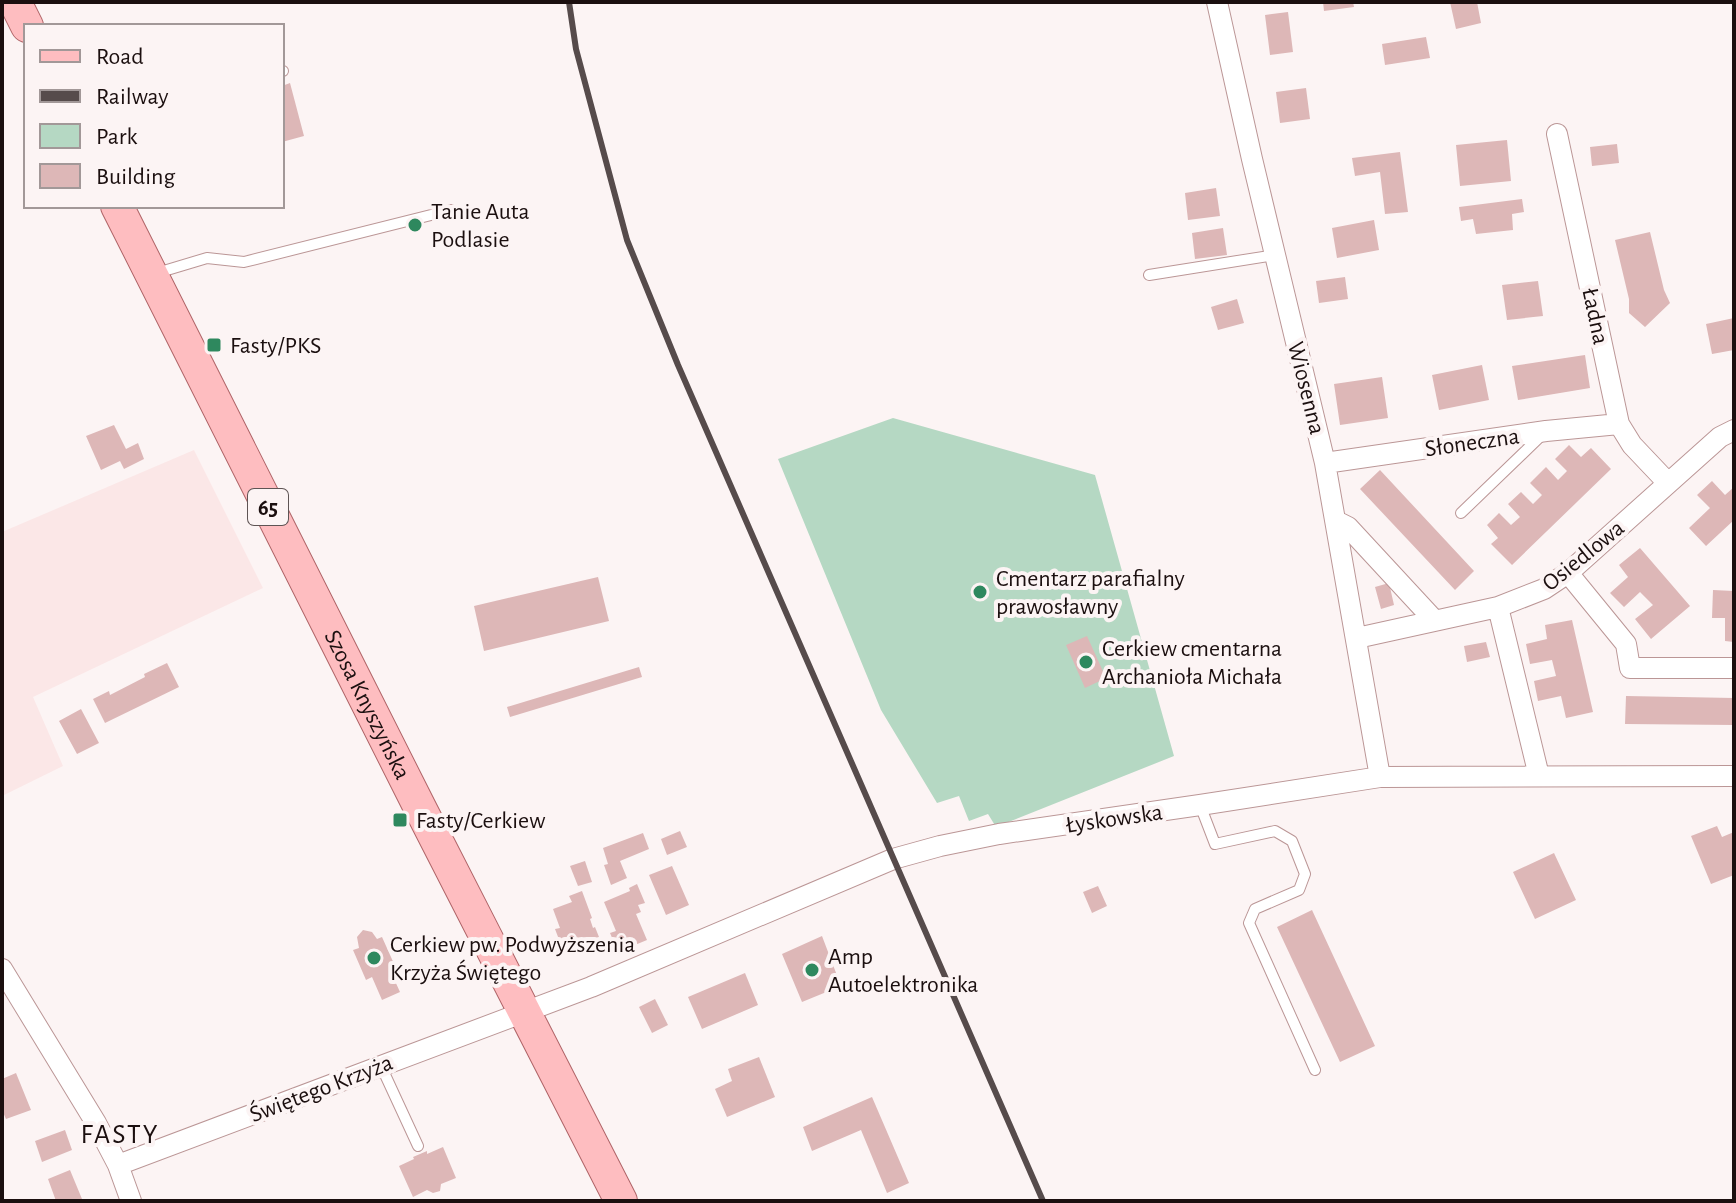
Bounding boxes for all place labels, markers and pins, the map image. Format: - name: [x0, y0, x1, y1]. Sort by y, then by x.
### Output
- place label: Tanie Auta Podlasie: [431, 200, 530, 252]
- marker: Tanie Auta Podlasie: [406, 216, 424, 234]
- place label: Fasty/PKS: [230, 334, 321, 358]
- marker: Fasty/PKS: [205, 336, 223, 354]
- place label: Cmentarz parafialny prawosławny: [996, 567, 1185, 619]
- marker: Cmentarz parafialny prawosławny: [971, 583, 989, 601]
- place label: Cerkiew cmentarna Archanioła Michała: [1102, 637, 1282, 689]
- marker: Cerkiew cmentarna Archanioła Michała: [1077, 653, 1095, 671]
- place label: Fasty/Cerkiew: [416, 809, 545, 833]
- marker: Fasty/Cerkiew: [391, 811, 409, 829]
- place label: Cerkiew pw. Podwyższenia Krzyża Świętego: [390, 933, 635, 985]
- place label: Amp Autoelektronika: [828, 945, 978, 997]
- marker: Cerkiew pw. Podwyższenia Krzyża Świętego: [365, 949, 383, 967]
- marker: Amp Autoelektronika: [803, 961, 821, 979]

